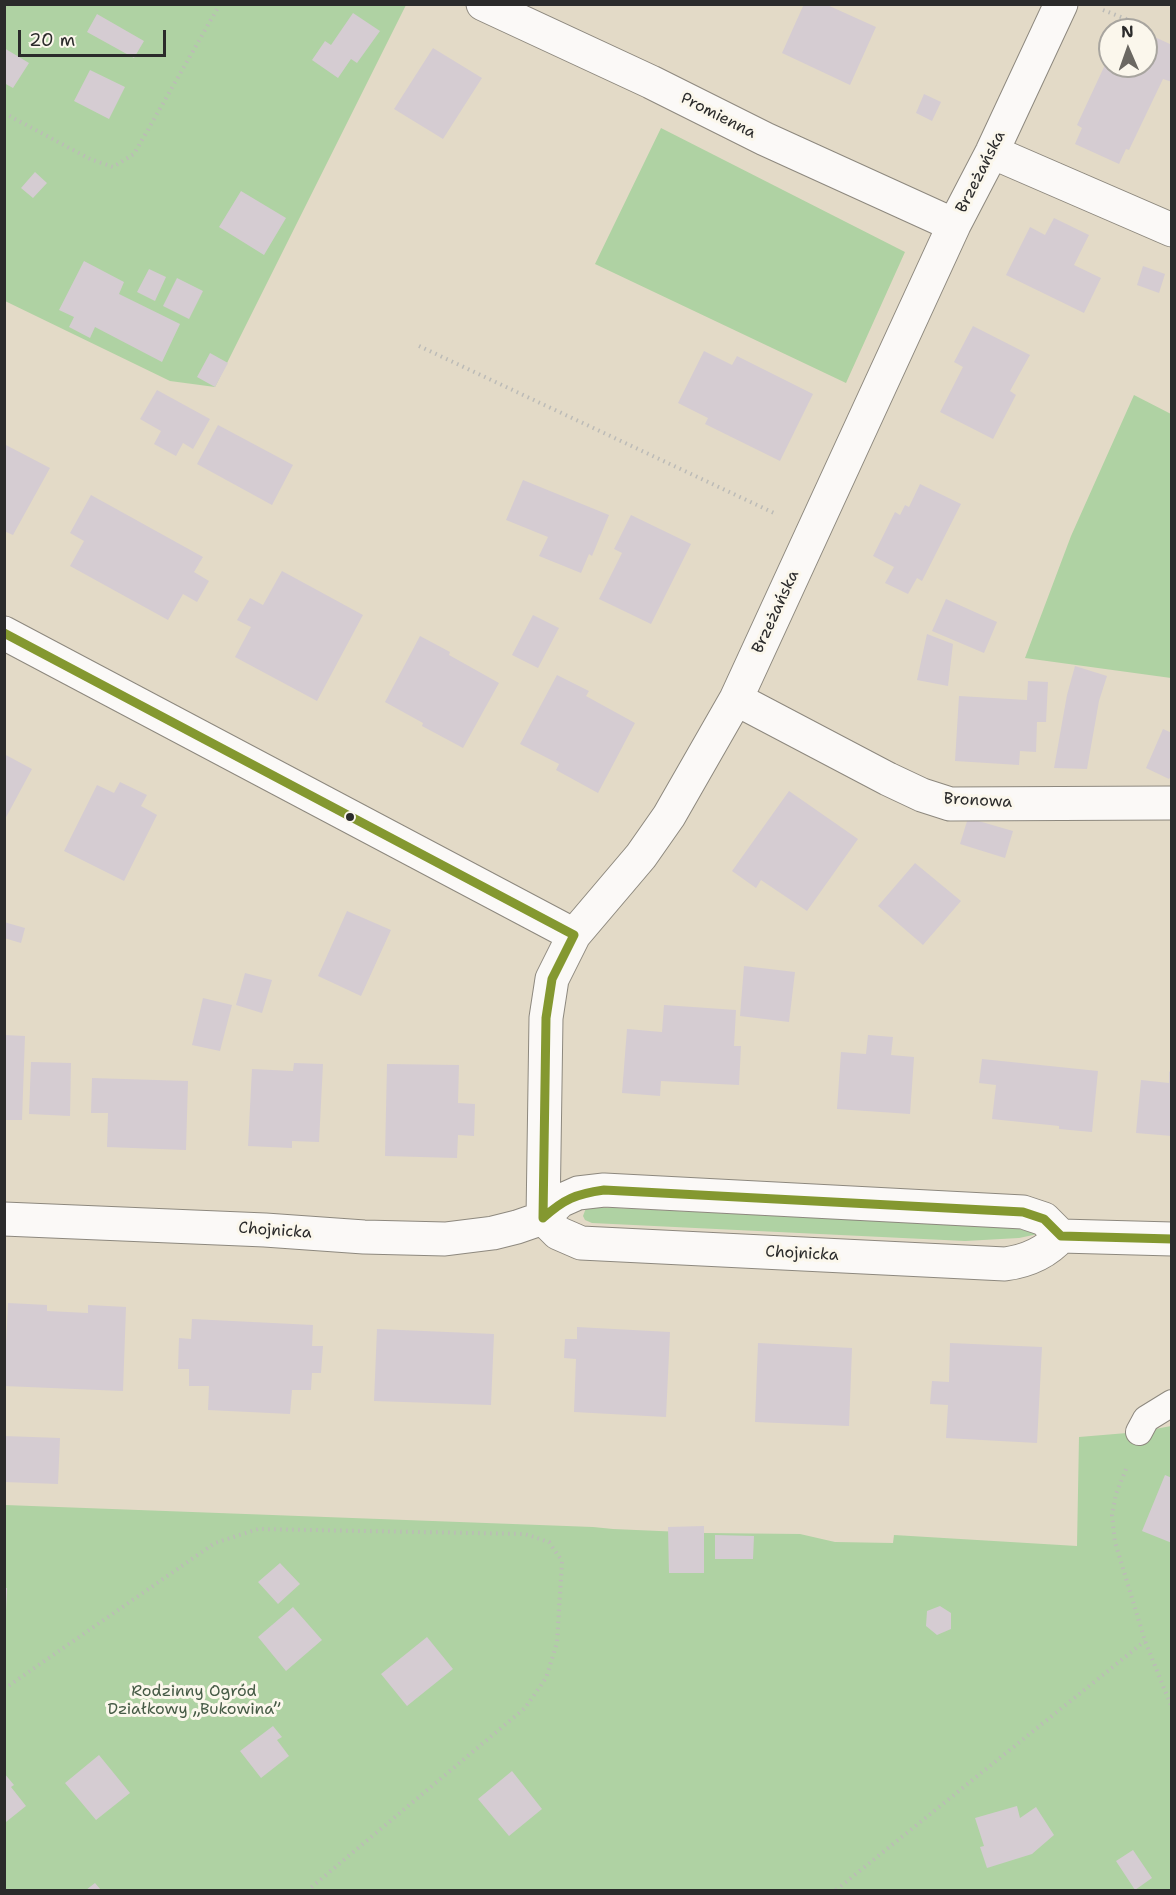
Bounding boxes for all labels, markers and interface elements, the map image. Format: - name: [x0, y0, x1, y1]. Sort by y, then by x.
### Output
- scale bar: [21, 18, 170, 56]
- north arrow: [1098, 18, 1158, 78]
- text: N: [1121, 21, 1134, 42]
- text: 20 m: [29, 28, 75, 52]
- street label: Promienna: [677, 89, 759, 143]
- street label: Brzeżańska: [952, 128, 1010, 216]
- street label: Brzeżańska: [748, 567, 804, 657]
- street label: Bronowa: [943, 790, 1013, 812]
- unlabelled marker: [344, 811, 356, 823]
- street label: Chojnicka: [238, 1219, 312, 1243]
- street label: Chojnicka: [765, 1242, 839, 1266]
- park label: Rodzinny Ogród Działkowy „Bukowina”: [107, 1682, 281, 1720]

